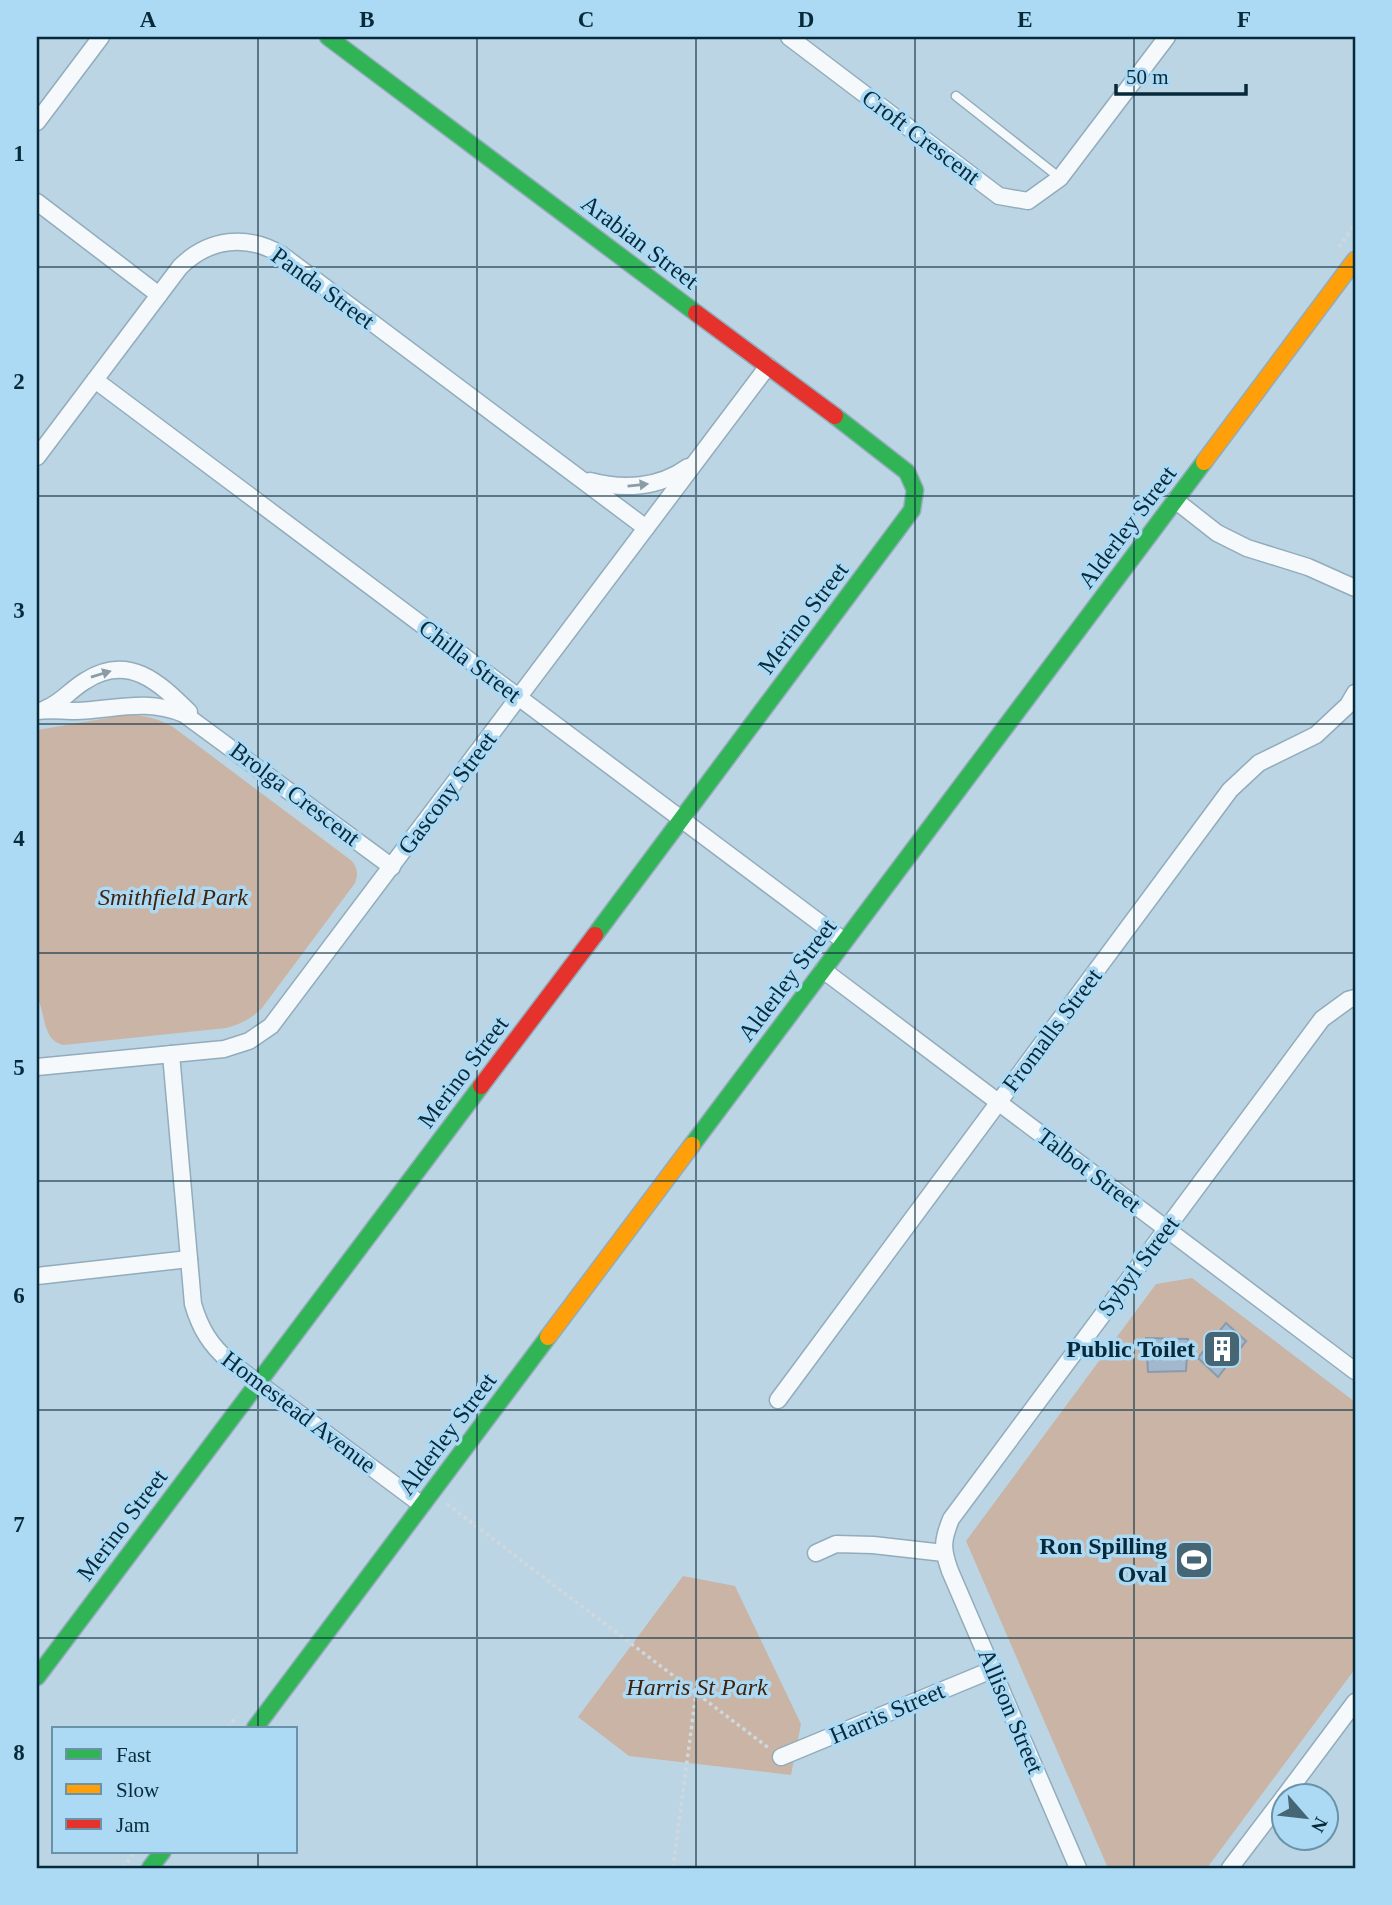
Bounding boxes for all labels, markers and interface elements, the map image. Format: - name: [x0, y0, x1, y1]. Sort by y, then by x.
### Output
- text: A: [140, 7, 157, 32]
- text: B: [359, 7, 375, 32]
- text: C: [578, 7, 594, 32]
- text: D: [798, 7, 814, 32]
- text: E: [1017, 7, 1033, 32]
- text: F: [1237, 7, 1251, 32]
- scale bar: [1116, 52, 1245, 96]
- text: 50 m: [1126, 65, 1169, 89]
- street label: Croft Crescent: [857, 84, 985, 190]
- text: 1: [13, 141, 25, 166]
- street label: Arabian Street: [577, 190, 704, 294]
- street label: Panda Street: [267, 242, 380, 334]
- text: 2: [13, 369, 25, 394]
- street label: Alderley Street: [1073, 461, 1181, 593]
- one-way arrow: [627, 480, 649, 491]
- street label: Merino Street: [753, 557, 853, 679]
- text: 3: [13, 598, 25, 623]
- street label: Chilla Street: [414, 614, 526, 708]
- one-way arrow: [91, 669, 112, 679]
- street label: Gascony Street: [393, 727, 501, 859]
- street label: Brolga Crescent: [225, 737, 365, 851]
- text: 4: [13, 826, 25, 851]
- park label: Smithfield Park: [98, 884, 248, 910]
- street label: Alderley Street: [733, 914, 841, 1046]
- street label: Fromalls Street: [997, 963, 1107, 1097]
- street label: Merino Street: [413, 1011, 513, 1133]
- text: 5: [13, 1055, 25, 1080]
- street label: Talbot Street: [1032, 1123, 1146, 1218]
- street label: Sybyl Street: [1092, 1211, 1184, 1321]
- text: 6: [13, 1283, 25, 1308]
- building icon: Public Toilet: [1201, 1328, 1243, 1370]
- place label: Public Toilet: [1066, 1336, 1195, 1362]
- street label: Homestead Avenue: [217, 1346, 381, 1478]
- street label: Alderley Street: [393, 1368, 501, 1500]
- street label: Merino Street: [72, 1464, 172, 1586]
- text: 7: [13, 1512, 25, 1537]
- place label: Ron Spilling Oval: [1040, 1533, 1167, 1587]
- sports icon: Ron Spilling Oval: [1173, 1539, 1215, 1581]
- street label: Allison Street: [973, 1645, 1049, 1777]
- park label: Harris St Park: [625, 1674, 768, 1700]
- street label: Harris Street: [826, 1677, 949, 1749]
- legend: [52, 1727, 298, 1853]
- text: 8: [13, 1740, 25, 1765]
- text: Fast: [116, 1743, 151, 1767]
- text: Slow: [116, 1778, 160, 1802]
- north arrow: [1270, 1783, 1340, 1853]
- text: Jam: [116, 1813, 150, 1837]
- text: N: [1307, 1814, 1332, 1836]

